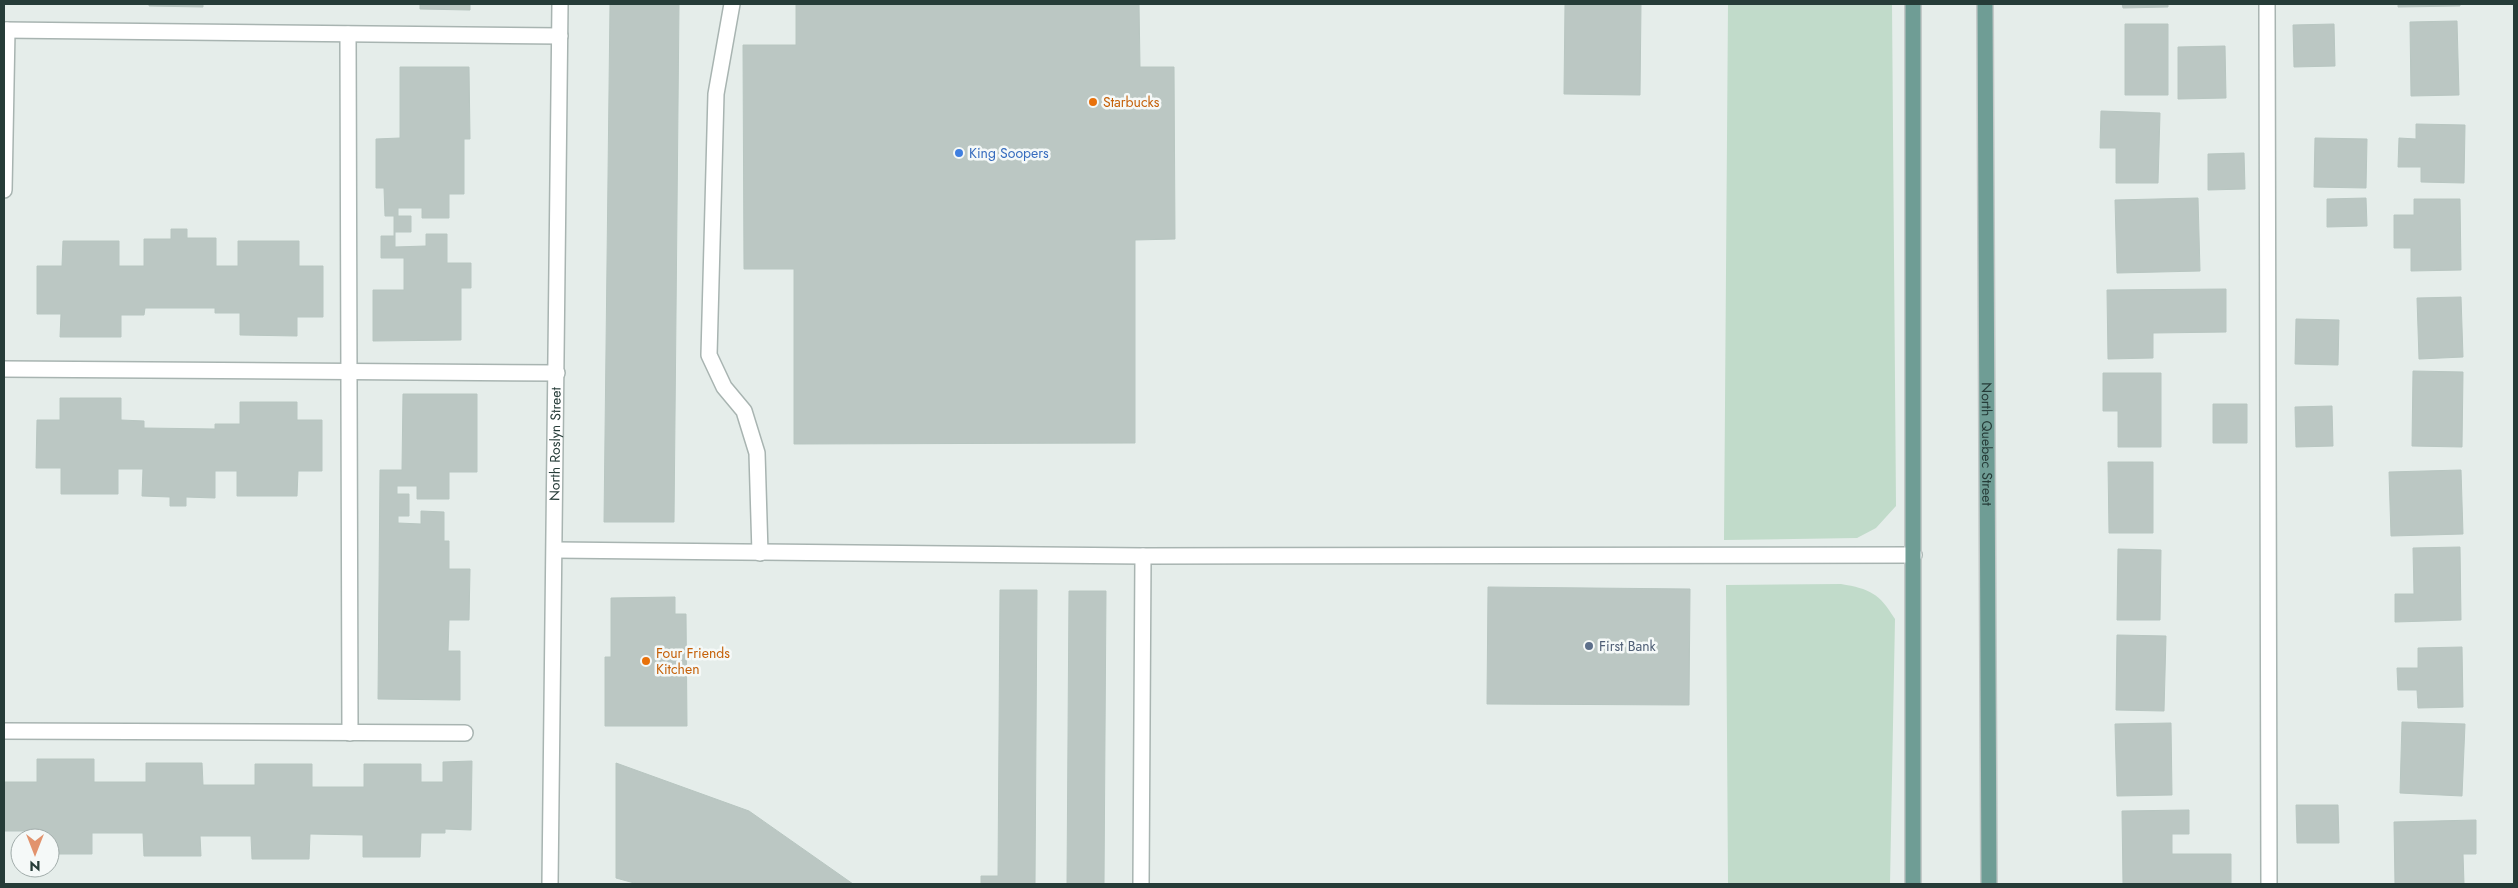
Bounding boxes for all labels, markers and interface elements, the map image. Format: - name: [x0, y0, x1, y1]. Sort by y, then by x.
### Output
- place label: Starbucks: [1103, 92, 1160, 112]
- marker: Starbucks: [1087, 96, 1099, 108]
- place label: King Soopers: [969, 143, 1049, 163]
- marker: King Soopers: [953, 147, 965, 159]
- street label: North Quebec Street: [1977, 382, 1997, 506]
- street label: North Roslyn Street: [544, 386, 566, 501]
- place label: First Bank: [1599, 636, 1657, 656]
- marker: First Bank: [1583, 640, 1595, 652]
- place label: Four Friends Kitchen: [656, 643, 730, 679]
- marker: Four Friends Kitchen: [640, 655, 652, 667]
- north arrow: [10, 828, 60, 878]
- text: N: [29, 856, 41, 876]

